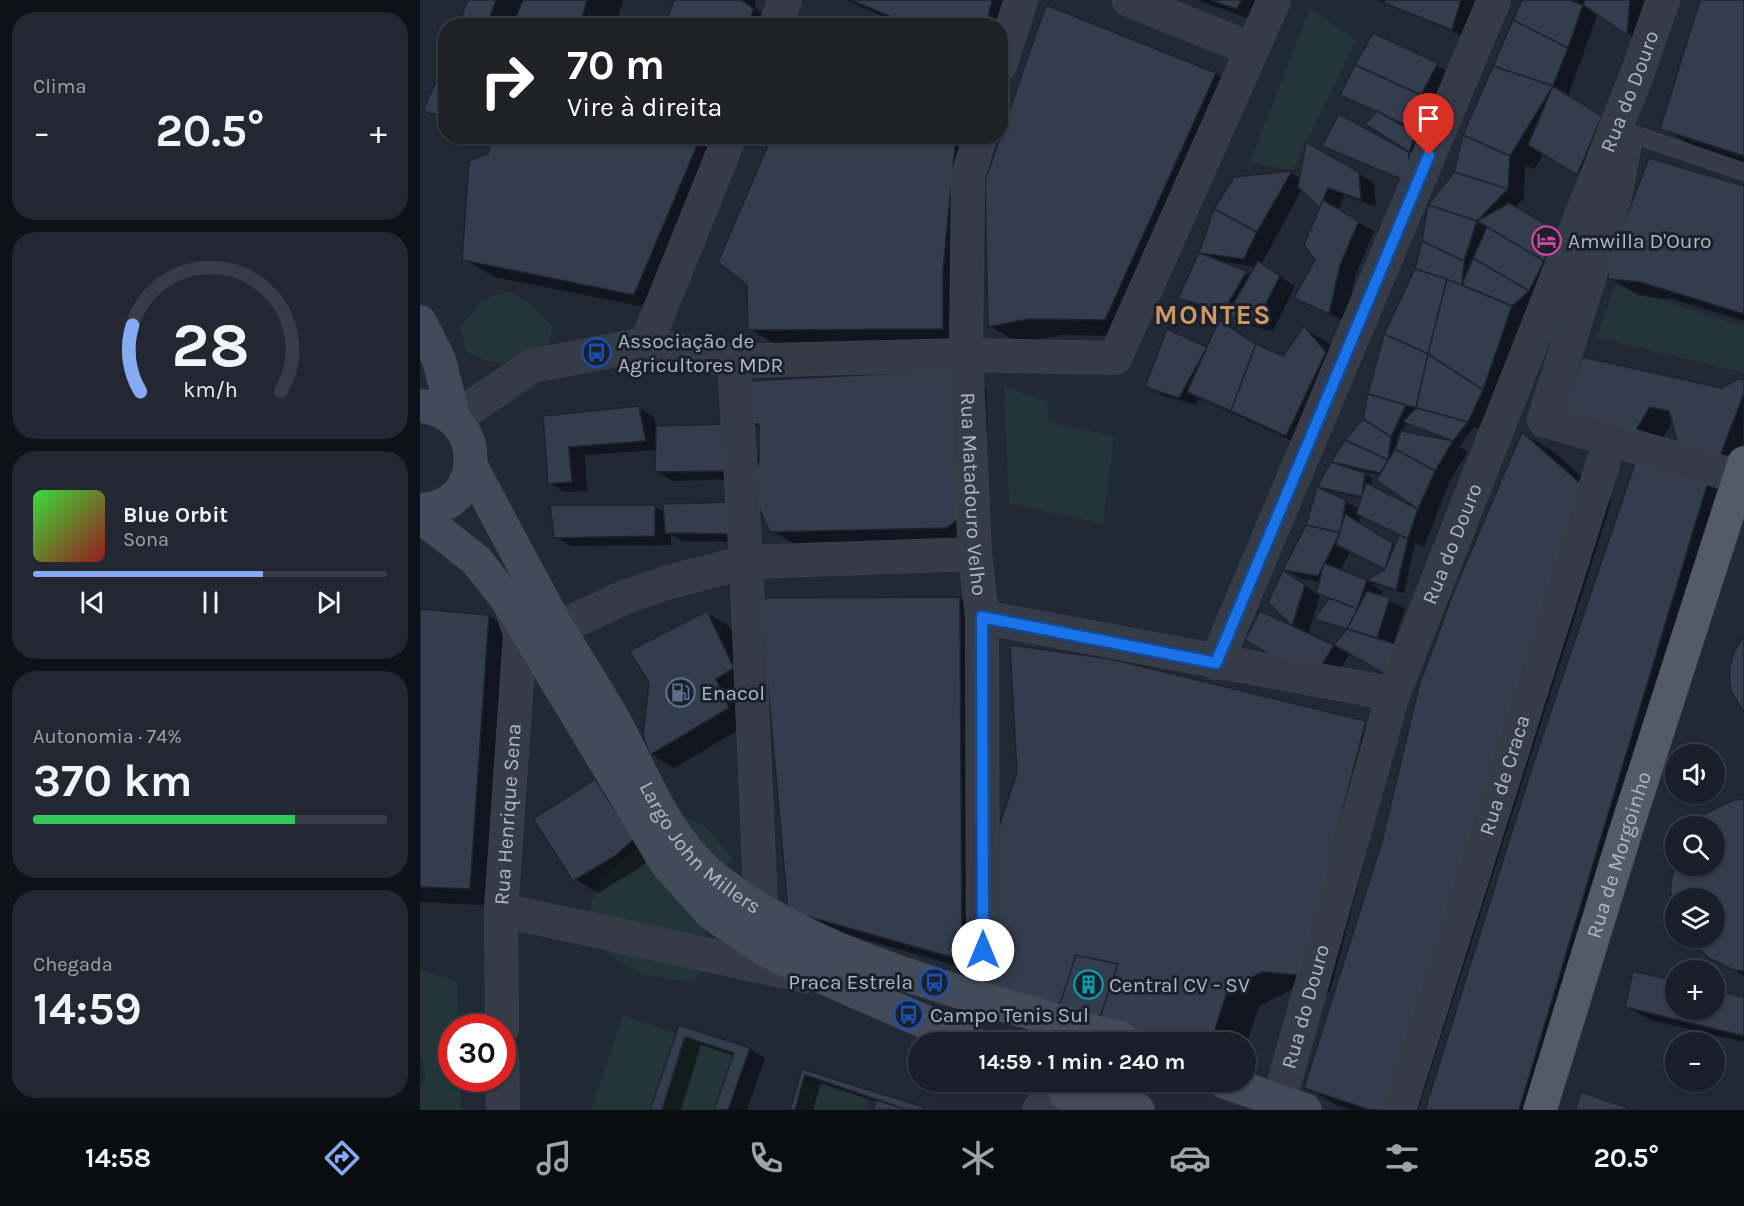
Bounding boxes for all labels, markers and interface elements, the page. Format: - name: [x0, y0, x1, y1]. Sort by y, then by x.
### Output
- street label: Rua do Douro: [1595, 27, 1663, 156]
- text: 70 m: [567, 40, 665, 90]
- icon: right: [468, 42, 546, 120]
- text: Clima: [33, 75, 87, 98]
- text: Vire à direita: [567, 91, 722, 123]
- pin: [1403, 93, 1454, 155]
- icon: arrive: [1412, 102, 1445, 135]
- text: 20.5°: [155, 105, 265, 157]
- text: −: [33, 113, 50, 151]
- text: +: [370, 113, 387, 151]
- hotel icon: Amwilla D'Ouro: [1531, 225, 1563, 257]
- place label: Amwilla D'Ouro: [1568, 229, 1712, 253]
- district label: MONTES: [1154, 299, 1272, 331]
- text: 28: [171, 310, 249, 383]
- place label: Associação de Agricultores MDR: [618, 329, 783, 377]
- bus stop icon: Associação de Agricultores MDR: [581, 337, 613, 369]
- text: km/h: [183, 378, 237, 403]
- street label: Rua Matadouro Velho: [956, 392, 992, 597]
- street label: Rua do Douro: [1417, 480, 1487, 608]
- text: Blue Orbit: [123, 502, 228, 528]
- text: Sona: [123, 528, 169, 551]
- icon: previous: [76, 586, 109, 619]
- icon: pause: [194, 586, 227, 619]
- icon: next: [312, 586, 345, 619]
- fuel station icon: Enacol: [664, 677, 696, 709]
- place label: Enacol: [701, 681, 765, 705]
- street label: Rua de Craca: [1474, 712, 1535, 838]
- street label: Rua Henrique Sena: [489, 723, 526, 906]
- text: Autonomia · 74%: [33, 725, 182, 748]
- map controls: [1665, 744, 1725, 1092]
- button: sound: [1665, 744, 1725, 804]
- text: 370 km: [33, 755, 193, 807]
- street label: Rua de Morgoinho: [1582, 768, 1656, 941]
- street label: Largo John Millers: [635, 777, 765, 919]
- button: search: [1665, 816, 1725, 876]
- button: layers: [1665, 888, 1725, 948]
- position arrow: [951, 918, 1015, 982]
- street label: Rua do Douro: [1277, 942, 1334, 1072]
- text: Chegada: [33, 953, 113, 976]
- button: +: [1665, 960, 1725, 1020]
- bus stop icon: Praca Estrela: [918, 966, 950, 998]
- building icon: Central CV - SV: [1072, 969, 1104, 1001]
- place label: Praca Estrela: [788, 970, 913, 994]
- place label: Central CV - SV: [1109, 973, 1250, 997]
- text: 14:59: [33, 983, 142, 1035]
- bus stop icon: Campo Tenis Sul: [893, 999, 925, 1031]
- place label: Campo Tenis Sul: [930, 1003, 1089, 1027]
- speed limit sign: 30: [438, 1014, 516, 1092]
- button: −: [1665, 1032, 1725, 1092]
- text: 14:59 · 1 min · 240 m: [979, 1049, 1185, 1075]
- icon: directions: [321, 1137, 363, 1179]
- icon: music: [533, 1137, 575, 1179]
- icon: phone: [745, 1137, 787, 1179]
- icon: climate: [957, 1137, 999, 1179]
- icon: car: [1169, 1137, 1211, 1179]
- icon: filters: [1381, 1137, 1423, 1179]
- text: 14:58: [85, 1142, 151, 1174]
- text: 20.5°: [1593, 1142, 1659, 1174]

